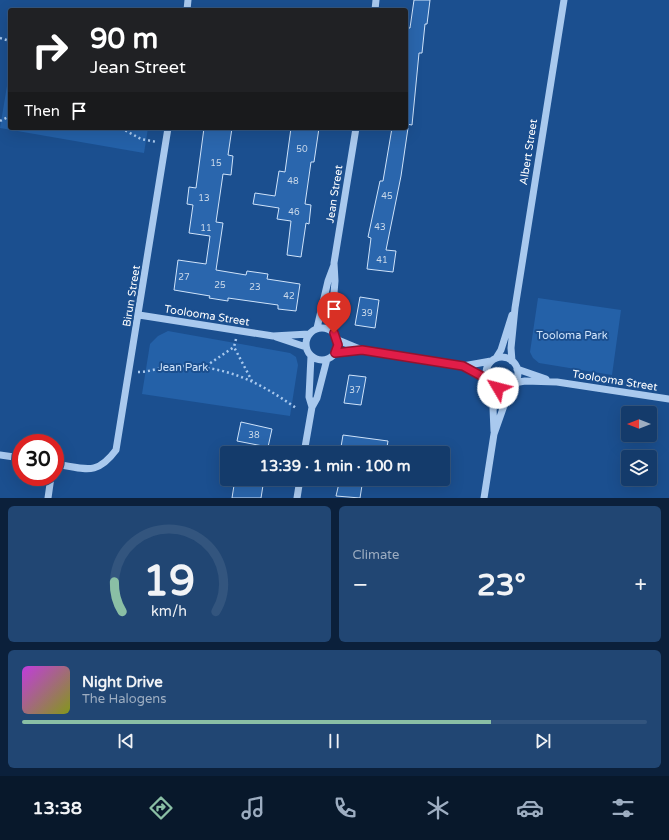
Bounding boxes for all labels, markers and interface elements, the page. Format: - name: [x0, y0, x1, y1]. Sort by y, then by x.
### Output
- text: 90 m: [90, 22, 158, 56]
- icon: right: [24, 24, 76, 76]
- text: Jean Street: [90, 56, 186, 78]
- icon: arrive: [68, 100, 90, 122]
- text: Then: [24, 102, 60, 120]
- street label: Albert Street: [517, 118, 540, 186]
- house number: 50: [296, 144, 308, 155]
- house number: 15: [210, 158, 222, 169]
- street label: Jean Street: [323, 164, 345, 224]
- house number: 48: [287, 176, 299, 187]
- house number: 45: [381, 191, 393, 202]
- house number: 13: [198, 193, 210, 204]
- house number: 46: [288, 207, 300, 218]
- house number: 43: [374, 222, 386, 233]
- house number: 11: [200, 223, 212, 234]
- house number: 41: [376, 255, 388, 266]
- street label: Birun Street: [120, 264, 143, 328]
- house number: 27: [178, 272, 190, 283]
- house number: 25: [214, 280, 226, 291]
- house number: 23: [249, 282, 261, 293]
- house number: 42: [283, 291, 295, 302]
- pin: [317, 292, 351, 333]
- icon: arrive: [323, 298, 345, 320]
- street label: Toolooma Street: [163, 302, 250, 329]
- house number: 39: [361, 308, 373, 319]
- park label: Tooloma Park: [536, 329, 608, 342]
- park label: Jean Park: [158, 361, 208, 374]
- position arrow: [477, 367, 519, 409]
- street label: Toolooma Street: [571, 367, 658, 394]
- house number: 37: [349, 385, 361, 396]
- north arrow: [621, 406, 657, 442]
- map controls: [621, 406, 657, 486]
- house number: 38: [248, 430, 260, 441]
- speed limit sign: 30: [12, 434, 64, 486]
- button: layers: [621, 450, 657, 486]
- text: 13:39 · 1 min · 100 m: [260, 457, 410, 475]
- text: Climate: [353, 547, 399, 563]
- text: 19: [143, 557, 195, 607]
- text: 23°: [477, 567, 526, 604]
- text: −: [353, 572, 368, 598]
- text: +: [635, 572, 647, 598]
- text: km/h: [151, 603, 187, 620]
- text: Night Drive: [82, 673, 163, 691]
- text: The Halogens: [82, 691, 166, 707]
- icon: previous: [115, 730, 137, 752]
- icon: pause: [323, 730, 345, 752]
- icon: next: [532, 730, 554, 752]
- icon: directions: [147, 794, 175, 822]
- icon: music: [239, 794, 267, 822]
- icon: phone: [331, 794, 359, 822]
- icon: climate: [424, 794, 452, 822]
- icon: car: [516, 794, 544, 822]
- icon: filters: [609, 794, 637, 822]
- text: 13:38: [32, 797, 82, 819]

